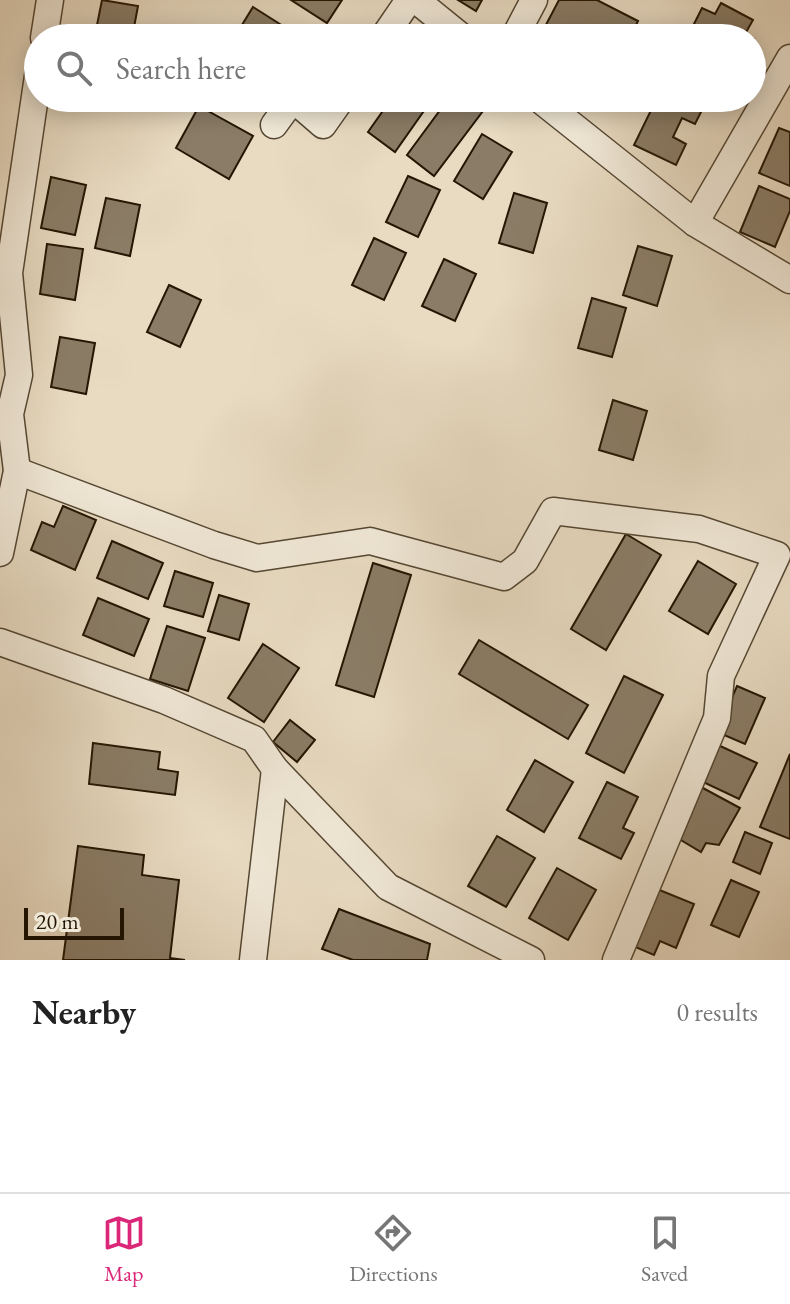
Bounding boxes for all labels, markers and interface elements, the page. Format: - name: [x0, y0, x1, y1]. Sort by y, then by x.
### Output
- search box: [24, 24, 766, 112]
- icon: search: [52, 46, 96, 90]
- text: Search here: [116, 49, 246, 88]
- scale bar: [24, 904, 124, 940]
- text: 20 m: [36, 907, 79, 936]
- text: Nearby: [32, 990, 136, 1034]
- text: 0 results: [677, 995, 758, 1029]
- tab: Map: [102, 1211, 146, 1288]
- tab: Directions: [349, 1211, 438, 1288]
- tab: Saved: [641, 1211, 688, 1288]

